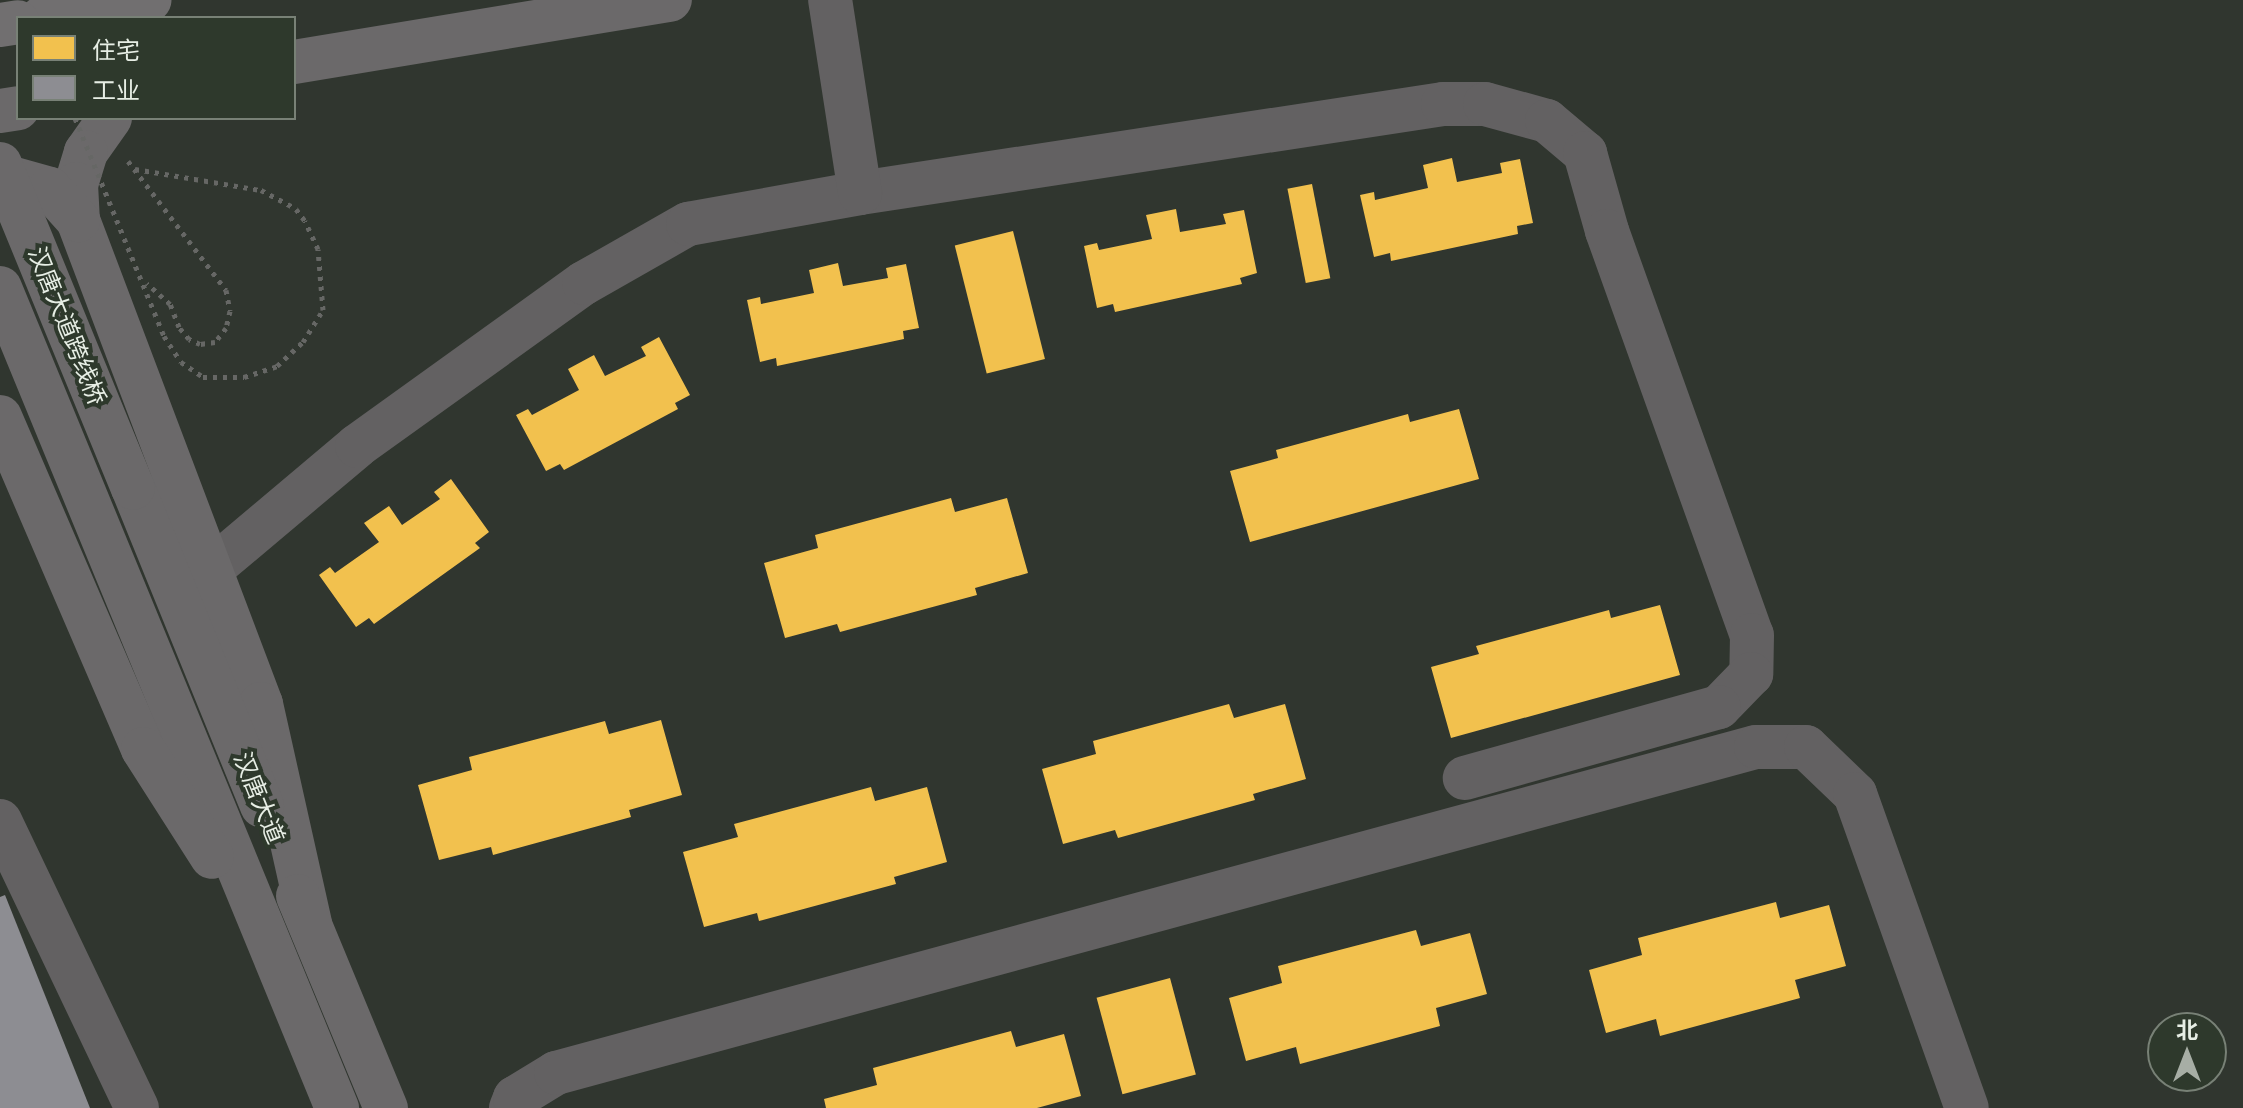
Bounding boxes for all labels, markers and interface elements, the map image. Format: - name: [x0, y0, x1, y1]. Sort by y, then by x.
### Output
- legend: [16, 16, 296, 120]
- text: 住宅: [92, 35, 140, 66]
- text: 工业: [92, 75, 140, 106]
- street label: 汉唐大道跨线桥: [22, 243, 112, 409]
- street label: 汉唐大道: [228, 748, 290, 848]
- north arrow: [2147, 1012, 2227, 1092]
- text: 北: [2176, 1016, 2198, 1044]

